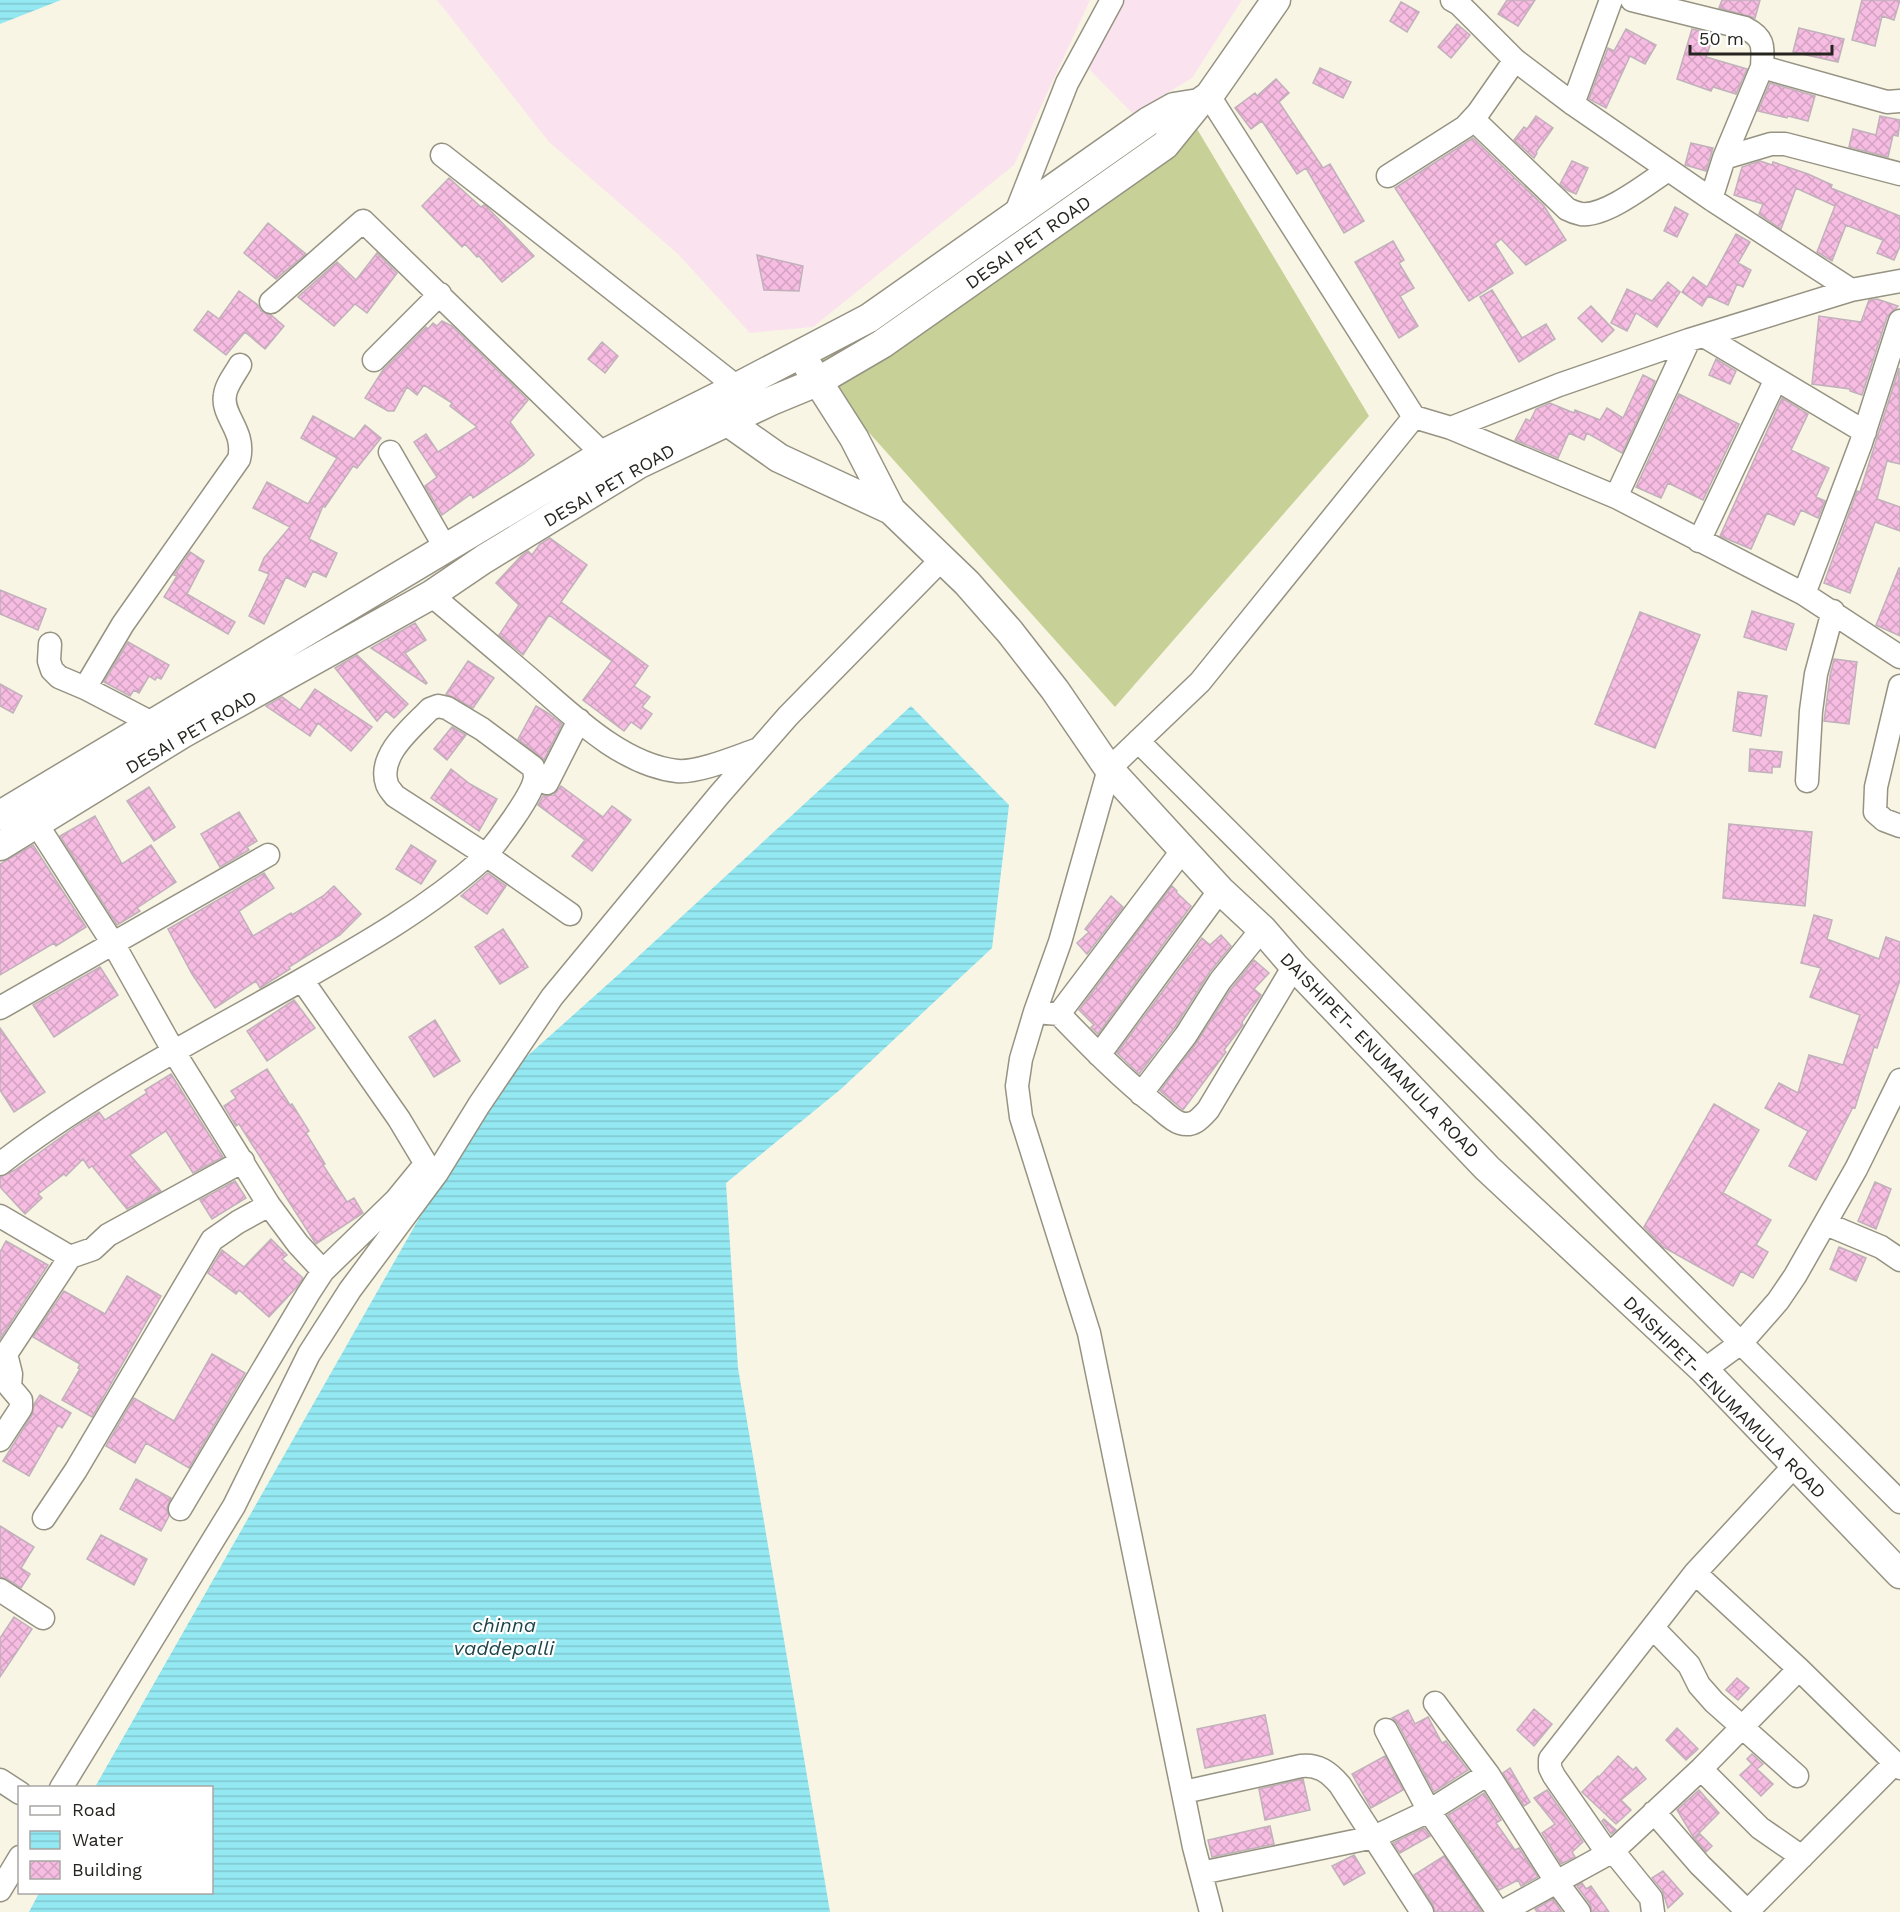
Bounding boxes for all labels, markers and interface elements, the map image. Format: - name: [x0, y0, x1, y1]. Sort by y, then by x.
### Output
- scale bar: [1690, 18, 1832, 56]
- text: 50 m: [1699, 28, 1744, 49]
- street label: DESAI PET ROAD: [961, 191, 1095, 293]
- street label: DESAI PET ROAD: [540, 439, 678, 531]
- street label: DESAI PET ROAD: [122, 686, 260, 778]
- street label: DAISHIPET- ENUMAMULA ROAD: [1276, 948, 1484, 1162]
- street label: DAISHIPET- ENUMAMULA ROAD: [1619, 1291, 1831, 1503]
- water label: chinna vaddepalli: [454, 1613, 555, 1660]
- legend: [18, 1786, 213, 1894]
- text: Road: [72, 1799, 116, 1820]
- text: Water: [72, 1829, 124, 1850]
- text: Building: [72, 1859, 142, 1880]

